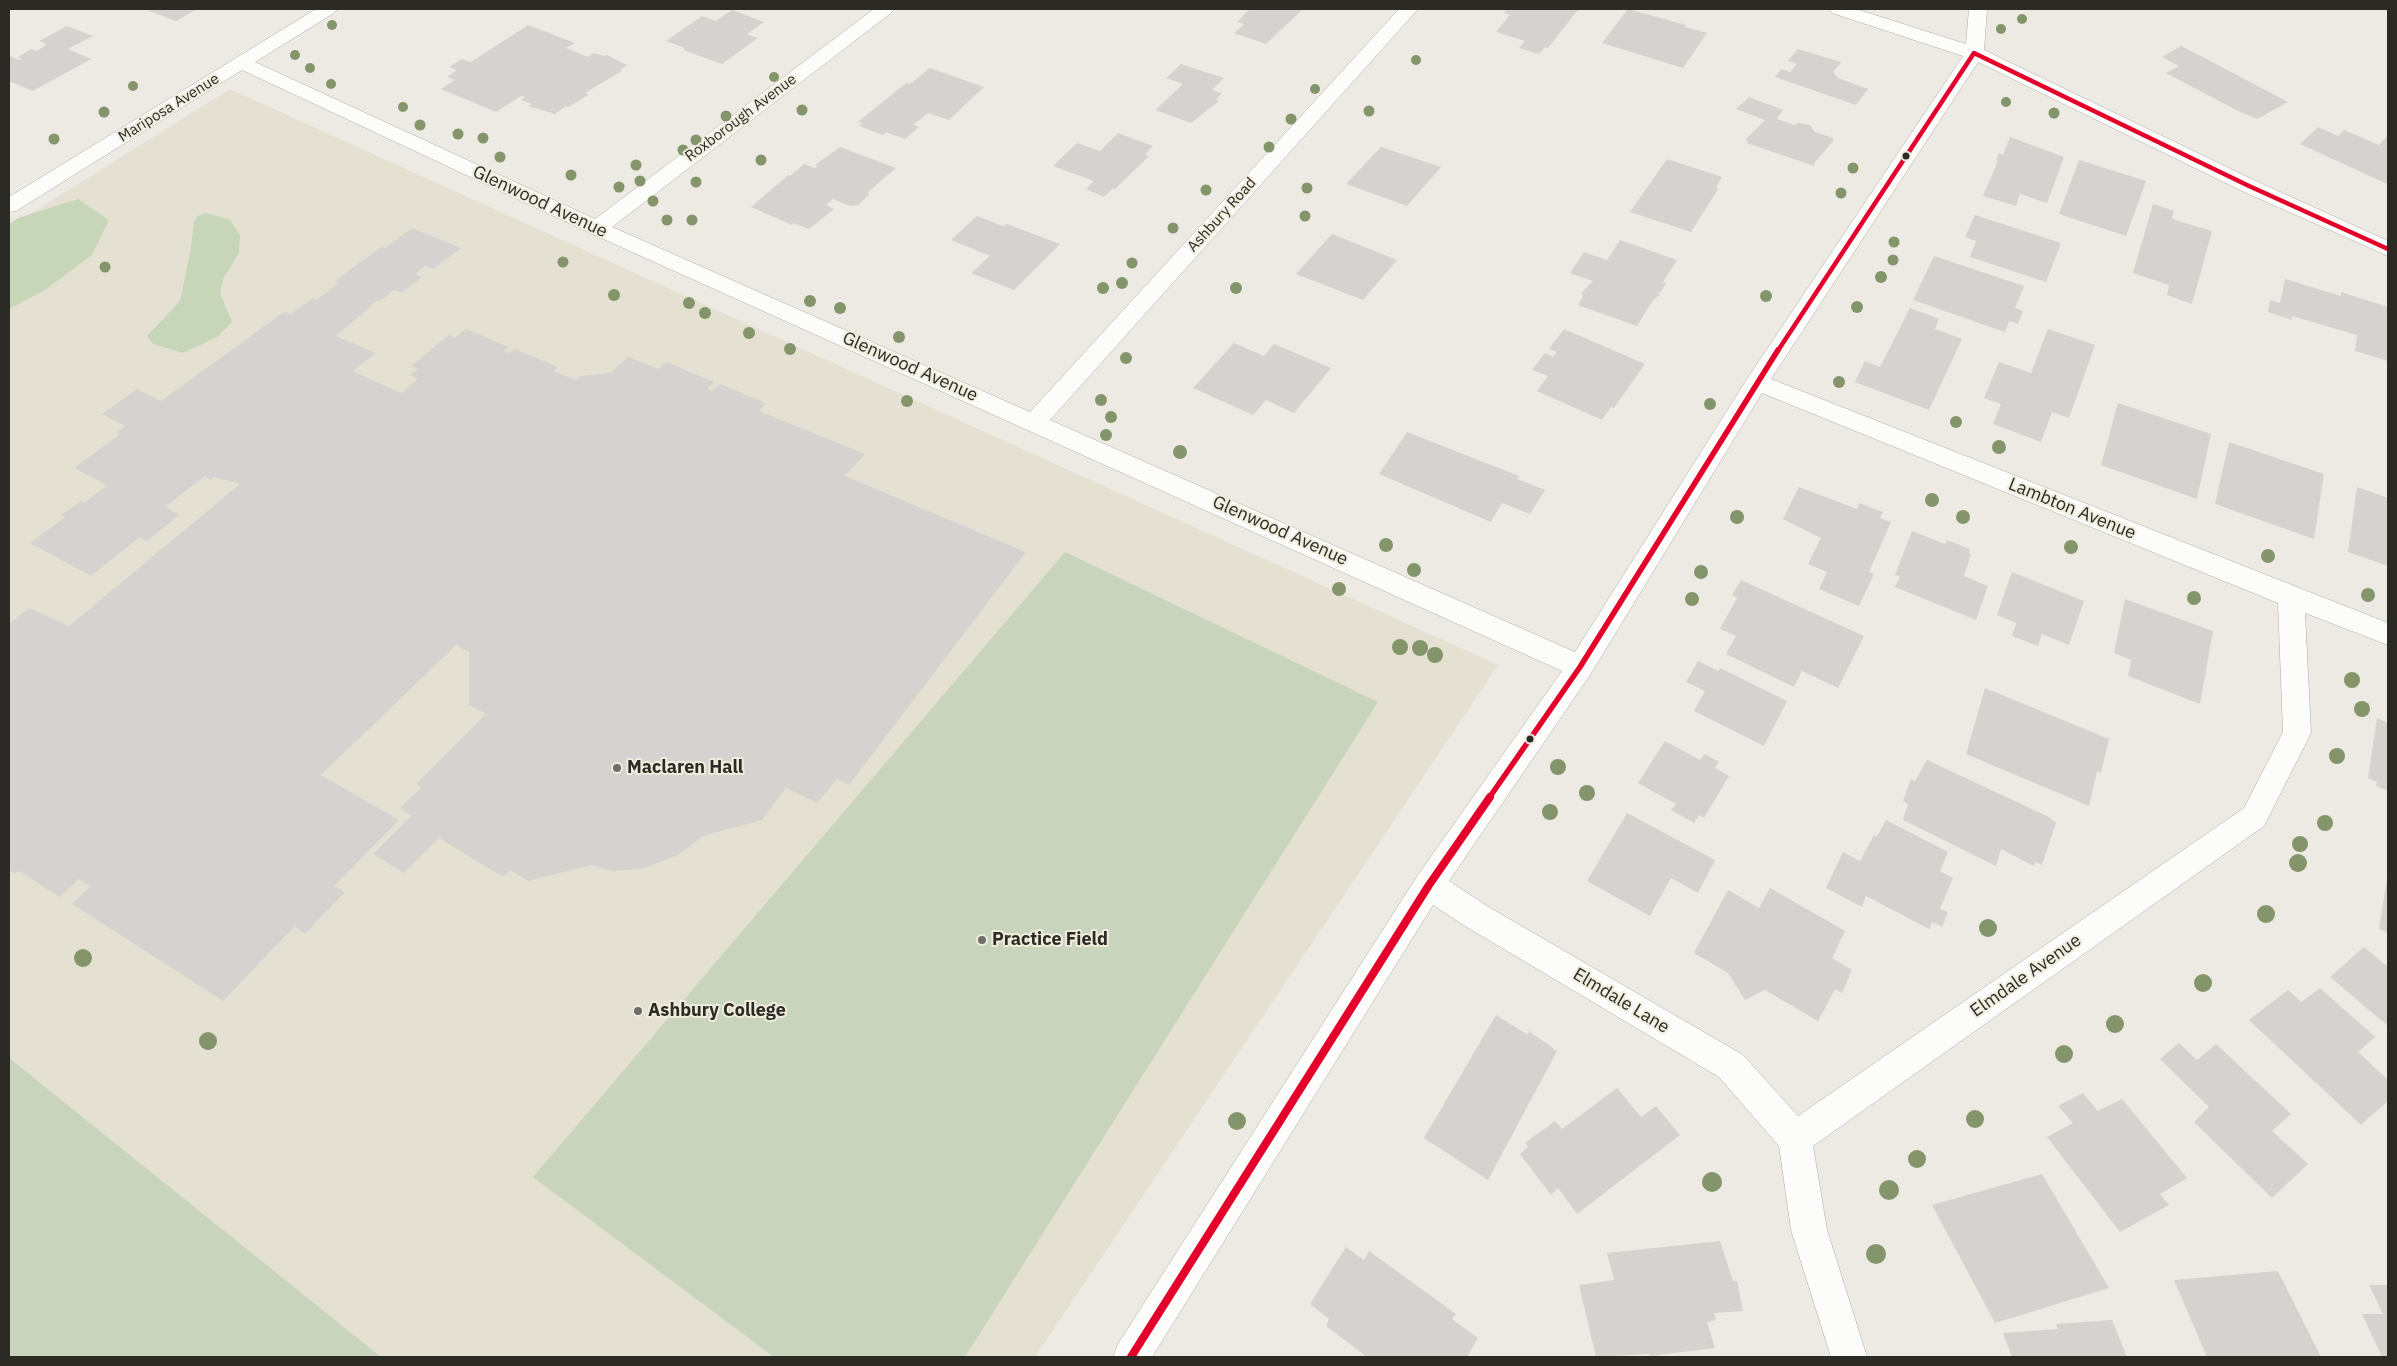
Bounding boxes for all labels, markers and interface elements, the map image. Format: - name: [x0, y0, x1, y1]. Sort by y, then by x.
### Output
- street label: Mariposa Avenue: [115, 70, 223, 146]
- street label: Roxborough Avenue: [682, 70, 800, 166]
- unlabelled marker: [1901, 151, 1911, 161]
- street label: Glenwood Avenue: [469, 161, 611, 243]
- street label: Ashbury Road: [1184, 174, 1260, 256]
- street label: Glenwood Avenue: [839, 327, 981, 407]
- street label: Lambton Avenue: [2005, 474, 2139, 544]
- street label: Glenwood Avenue: [1209, 491, 1351, 571]
- unlabelled marker: [1525, 734, 1535, 744]
- place label: Maclaren Hall: [627, 757, 743, 779]
- marker: Maclaren Hall: [611, 762, 623, 774]
- place label: Practice Field: [992, 929, 1108, 951]
- street label: Elmdale Avenue: [1966, 930, 2086, 1022]
- marker: Practice Field: [976, 934, 988, 946]
- street label: Elmdale Lane: [1569, 964, 1673, 1038]
- place label: Ashbury College: [648, 1000, 786, 1022]
- marker: Ashbury College: [632, 1005, 644, 1017]

